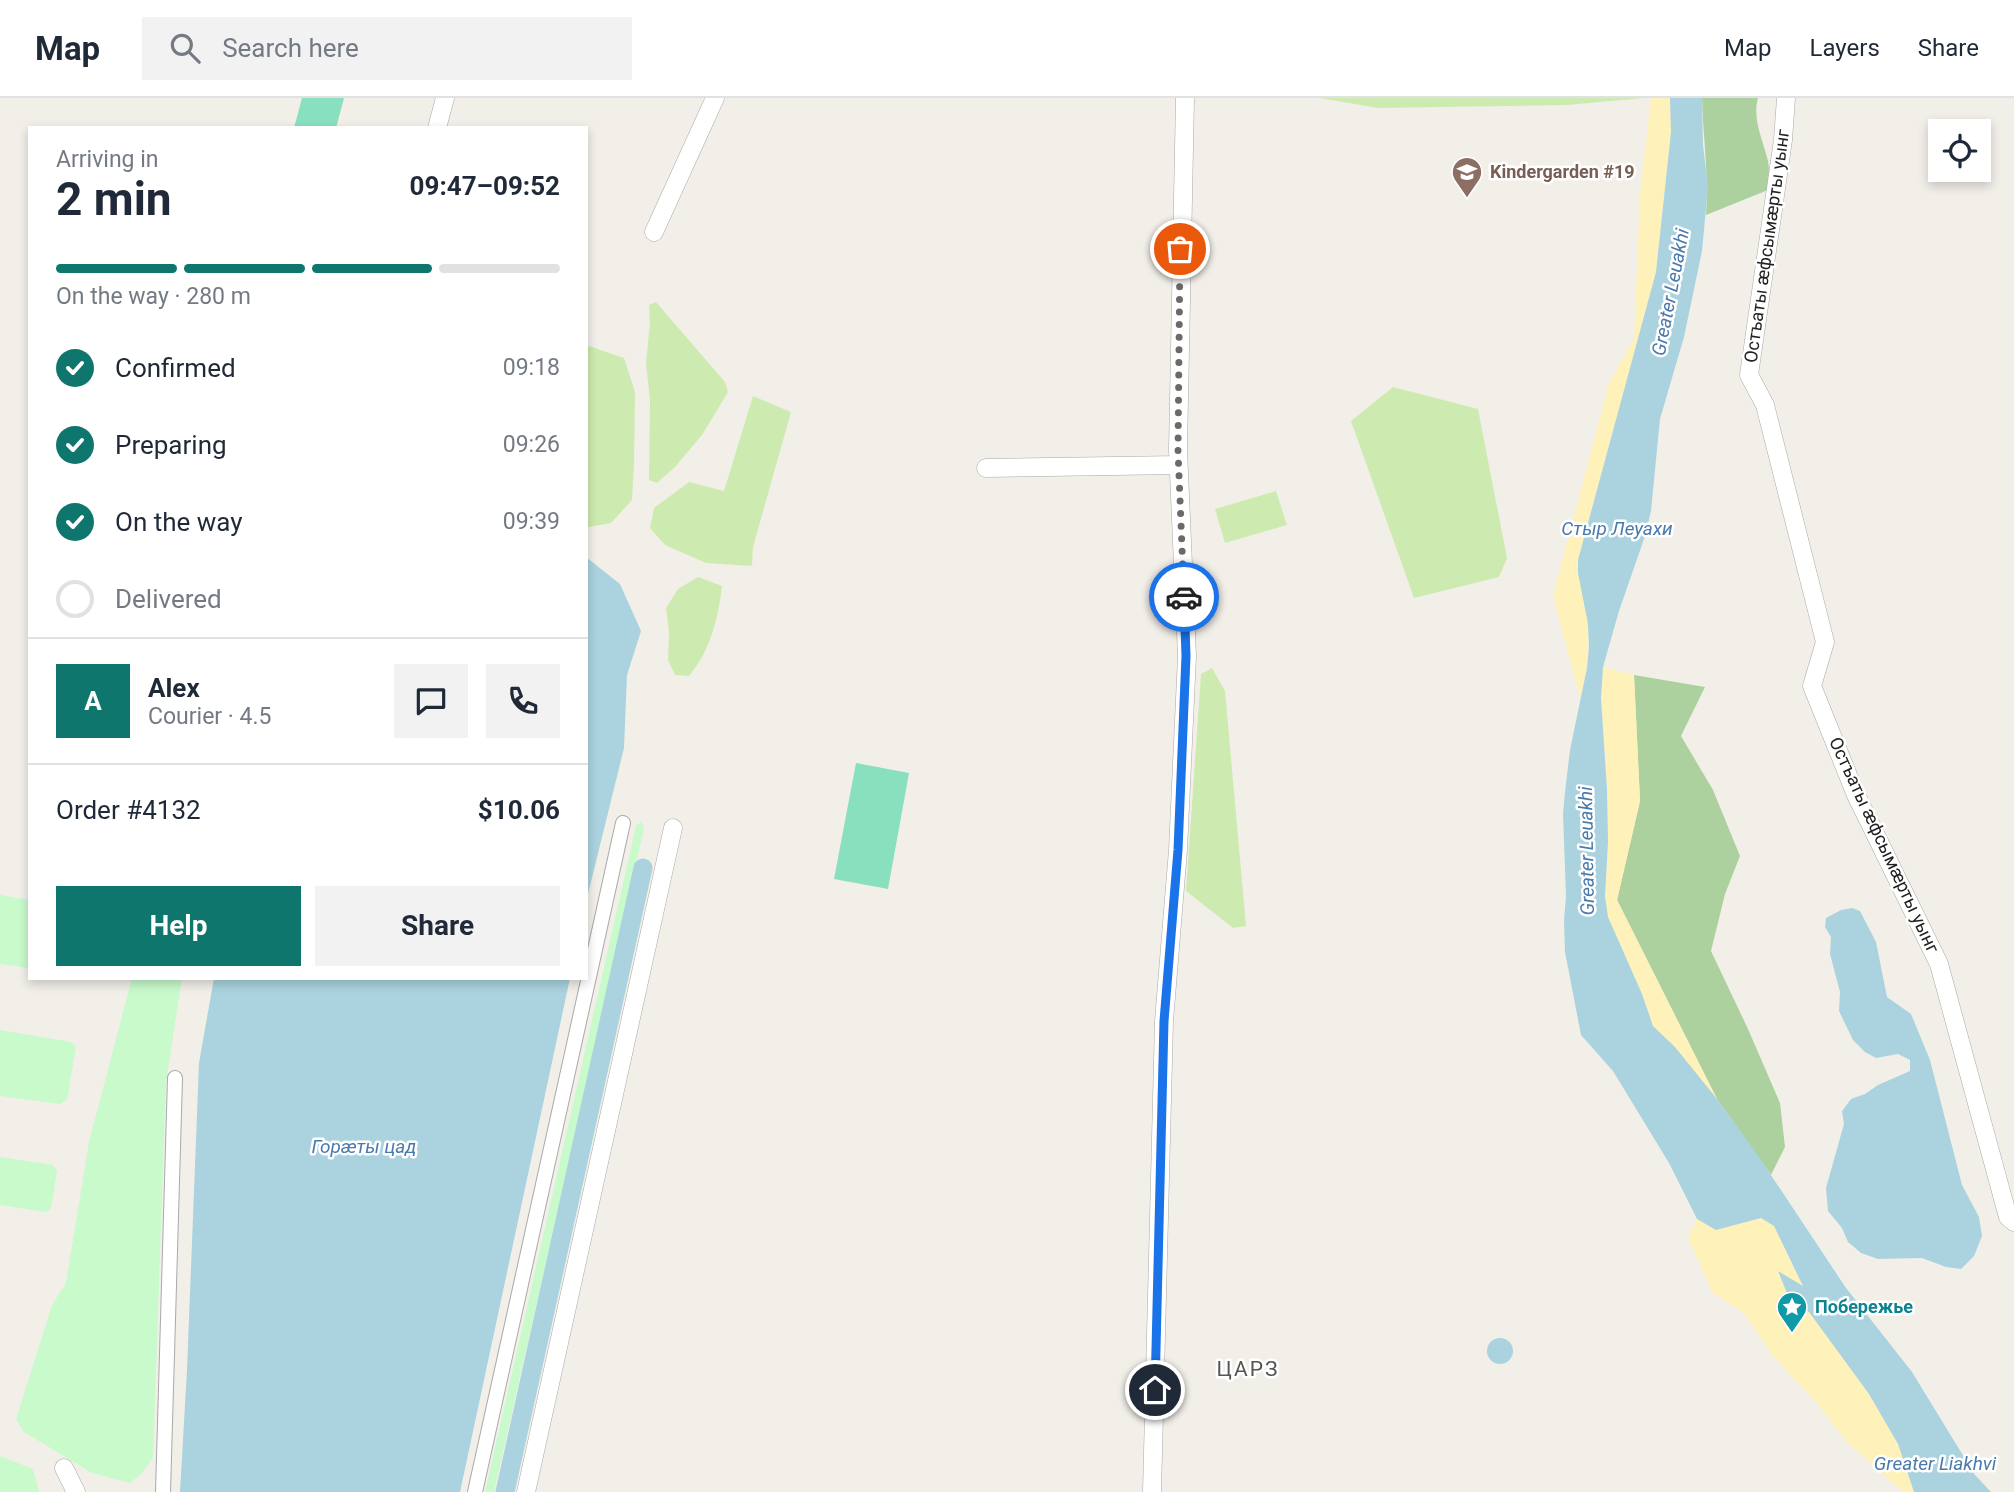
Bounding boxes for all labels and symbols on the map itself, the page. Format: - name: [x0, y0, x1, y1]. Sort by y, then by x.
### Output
- street label: Остъаты æфсымæрты уынг: [1740, 127, 1793, 364]
- school or university icon: Kindergarden #19: [1450, 155, 1484, 199]
- place label: Kindergarden #19: [1490, 161, 1635, 182]
- pin: [1150, 219, 1210, 279]
- water label: Greater Leuakhi: [1647, 226, 1694, 358]
- water label: Стыр Леуахи: [1561, 517, 1673, 540]
- courier: [1149, 562, 1219, 632]
- street label: Остъаты æфсымæрты уынг: [1825, 734, 1944, 956]
- water label: Greater Leuakhi: [1574, 786, 1599, 916]
- water label: Горӕты цад: [312, 1135, 416, 1158]
- place icon: Побережье: [1775, 1290, 1809, 1334]
- place label: Побережье: [1815, 1296, 1913, 1317]
- district label: ЦАРЗ: [1217, 1357, 1279, 1381]
- pin: [1125, 1360, 1185, 1420]
- water label: Greater Liakhvi: [1874, 1452, 1997, 1475]

